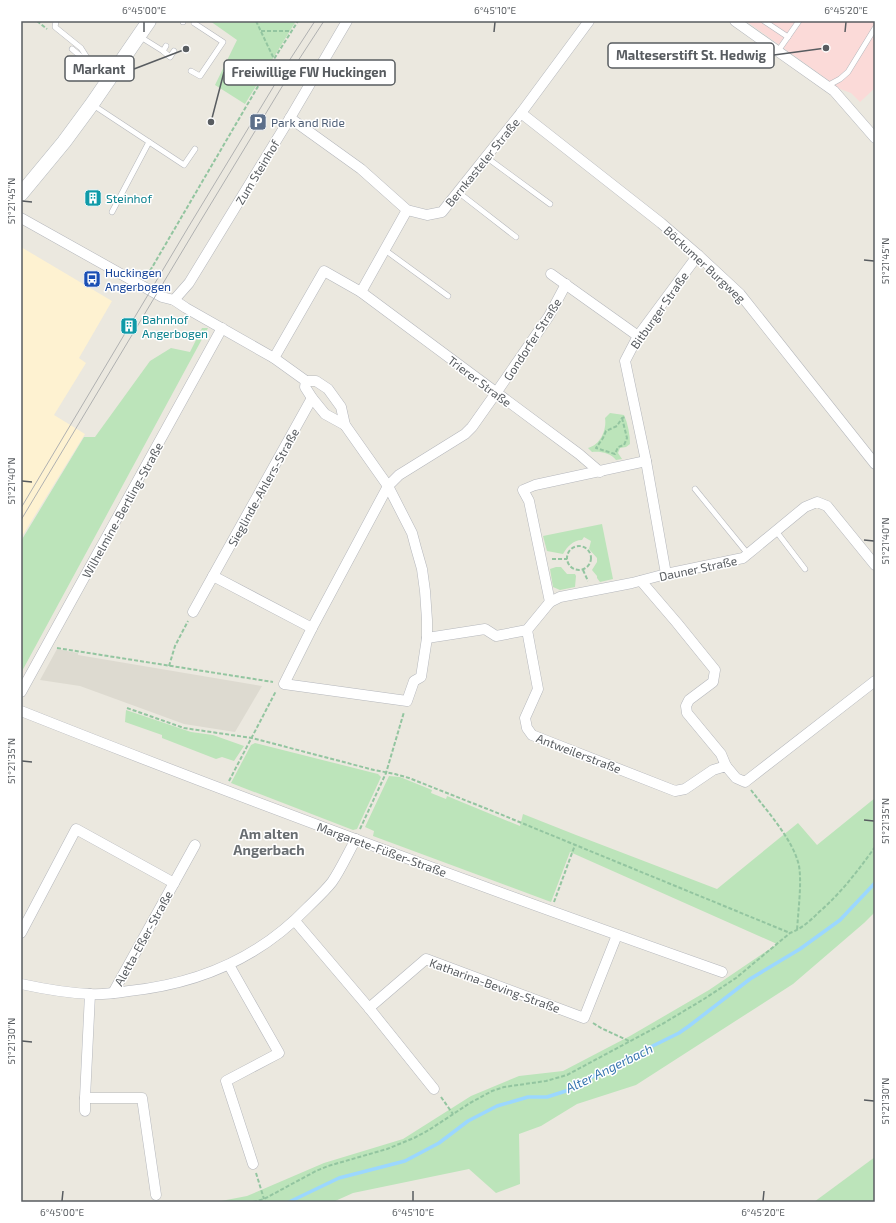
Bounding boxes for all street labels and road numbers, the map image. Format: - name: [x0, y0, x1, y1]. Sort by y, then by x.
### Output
- street label: Bernkasteler Straße: [442, 115, 522, 209]
- street label: Zum Steinhof: [232, 137, 282, 207]
- street label: Böckumer Burgweg: [661, 223, 749, 305]
- street label: Bitburger Straße: [627, 269, 691, 351]
- street label: Gondorfer Straße: [500, 295, 564, 383]
- street label: Trierer Straße: [446, 353, 514, 409]
- street label: Sieglinde-Ahlers-Straße: [225, 426, 301, 548]
- street label: Wilhelmine-Bertling-Straße: [79, 440, 165, 580]
- street label: Dauner Straße: [658, 553, 738, 583]
- street label: Antweilerstraße: [535, 730, 623, 776]
- street label: Margarete-Füßer-Straße: [315, 819, 449, 879]
- street label: Aletta-Eßer-Straße: [111, 888, 175, 988]
- street label: Katharina-Beving-Straße: [428, 955, 562, 1015]

